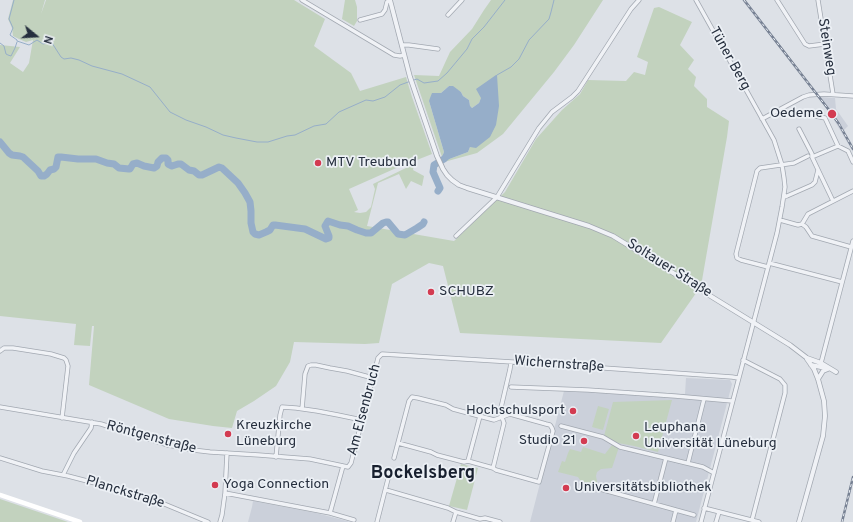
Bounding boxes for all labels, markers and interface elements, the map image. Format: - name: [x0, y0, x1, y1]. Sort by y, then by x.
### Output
- north arrow: [16, 16, 56, 56]
- street label: Steinweg: [813, 17, 839, 77]
- street label: Tüner Berg: [705, 24, 753, 94]
- text: N: [40, 34, 55, 46]
- place label: Oedeme: [770, 106, 823, 122]
- marker: Oedeme: [826, 108, 838, 120]
- place label: MTV Treubund: [326, 155, 417, 171]
- marker: MTV Treubund: [313, 158, 323, 168]
- street label: Soltauer Straße: [623, 236, 715, 302]
- place label: SCHUBZ: [439, 284, 494, 300]
- marker: SCHUBZ: [426, 287, 436, 297]
- street label: Wichernstraße: [513, 353, 605, 377]
- street label: Am Elsenbruch: [345, 362, 385, 458]
- place label: Hochschulsport: [466, 403, 565, 419]
- marker: Hochschulsport: [568, 406, 578, 416]
- street label: Röntgenstraße: [104, 418, 198, 458]
- place label: Kreuzkirche Lüneburg: [236, 418, 312, 450]
- place label: Leuphana Universität Lüneburg: [644, 420, 777, 452]
- marker: Kreuzkirche Lüneburg: [223, 429, 233, 439]
- marker: Leuphana Universität Lüneburg: [631, 431, 641, 441]
- place label: Studio 21: [519, 433, 576, 449]
- marker: Studio 21: [579, 436, 589, 446]
- district label: Bockelsberg: [371, 463, 475, 485]
- street label: Planckstraße: [84, 473, 166, 513]
- place label: Yoga Connection: [223, 477, 329, 493]
- marker: Yoga Connection: [210, 480, 220, 490]
- place label: Universitätsbibliothek: [574, 480, 712, 496]
- marker: Universitätsbibliothek: [561, 483, 571, 493]

